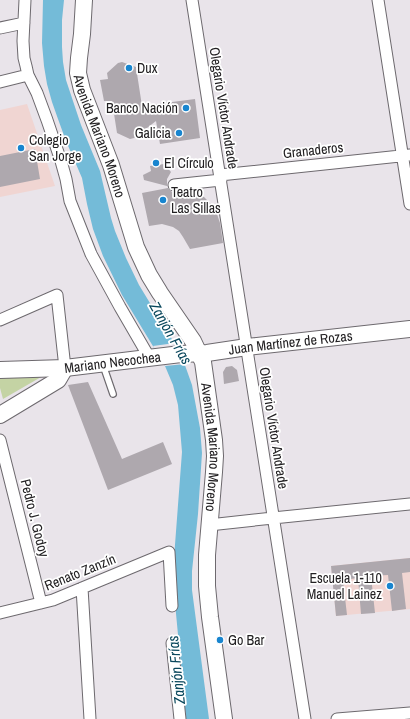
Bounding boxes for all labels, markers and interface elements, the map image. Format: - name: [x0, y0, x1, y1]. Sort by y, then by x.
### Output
- street label: Olegario Víctor Andrade: [205, 46, 243, 170]
- place label: Dux: [137, 59, 158, 77]
- marker: Dux: [124, 63, 134, 73]
- street label: Avenida Mariano Moreno: [69, 72, 129, 200]
- place label: Banco Nación: [106, 99, 178, 117]
- marker: Banco Nación: [181, 103, 191, 113]
- place label: Galicia: [135, 124, 172, 142]
- marker: Galicia: [174, 128, 184, 138]
- place label: Colegio San Jorge: [29, 131, 81, 165]
- street label: Granaderos: [282, 138, 344, 162]
- marker: Colegio San Jorge: [16, 143, 26, 153]
- place label: El Círculo: [164, 154, 214, 172]
- marker: El Círculo: [151, 158, 161, 168]
- place label: Teatro Las Sillas: [171, 183, 221, 217]
- marker: Teatro Las Sillas: [158, 195, 168, 205]
- water label: Zanjón Frías: [144, 297, 197, 368]
- street label: Juan Martínez de Rozas: [227, 326, 354, 359]
- street label: Mariano Necochea: [63, 347, 163, 377]
- street label: Olegario Víctor Andrade: [255, 366, 293, 490]
- street label: Avenida Mariano Moreno: [197, 380, 224, 512]
- street label: Pedro J. Godoy: [17, 477, 53, 559]
- street label: Renato Zanzín: [42, 550, 118, 594]
- place label: Escuela 1-110 Manuel Lainez: [307, 569, 382, 603]
- marker: Escuela 1-110 Manuel Lainez: [385, 581, 395, 591]
- place label: Go Bar: [228, 631, 265, 649]
- water label: Zanjón Frías: [162, 635, 190, 706]
- marker: Go Bar: [215, 635, 225, 645]

